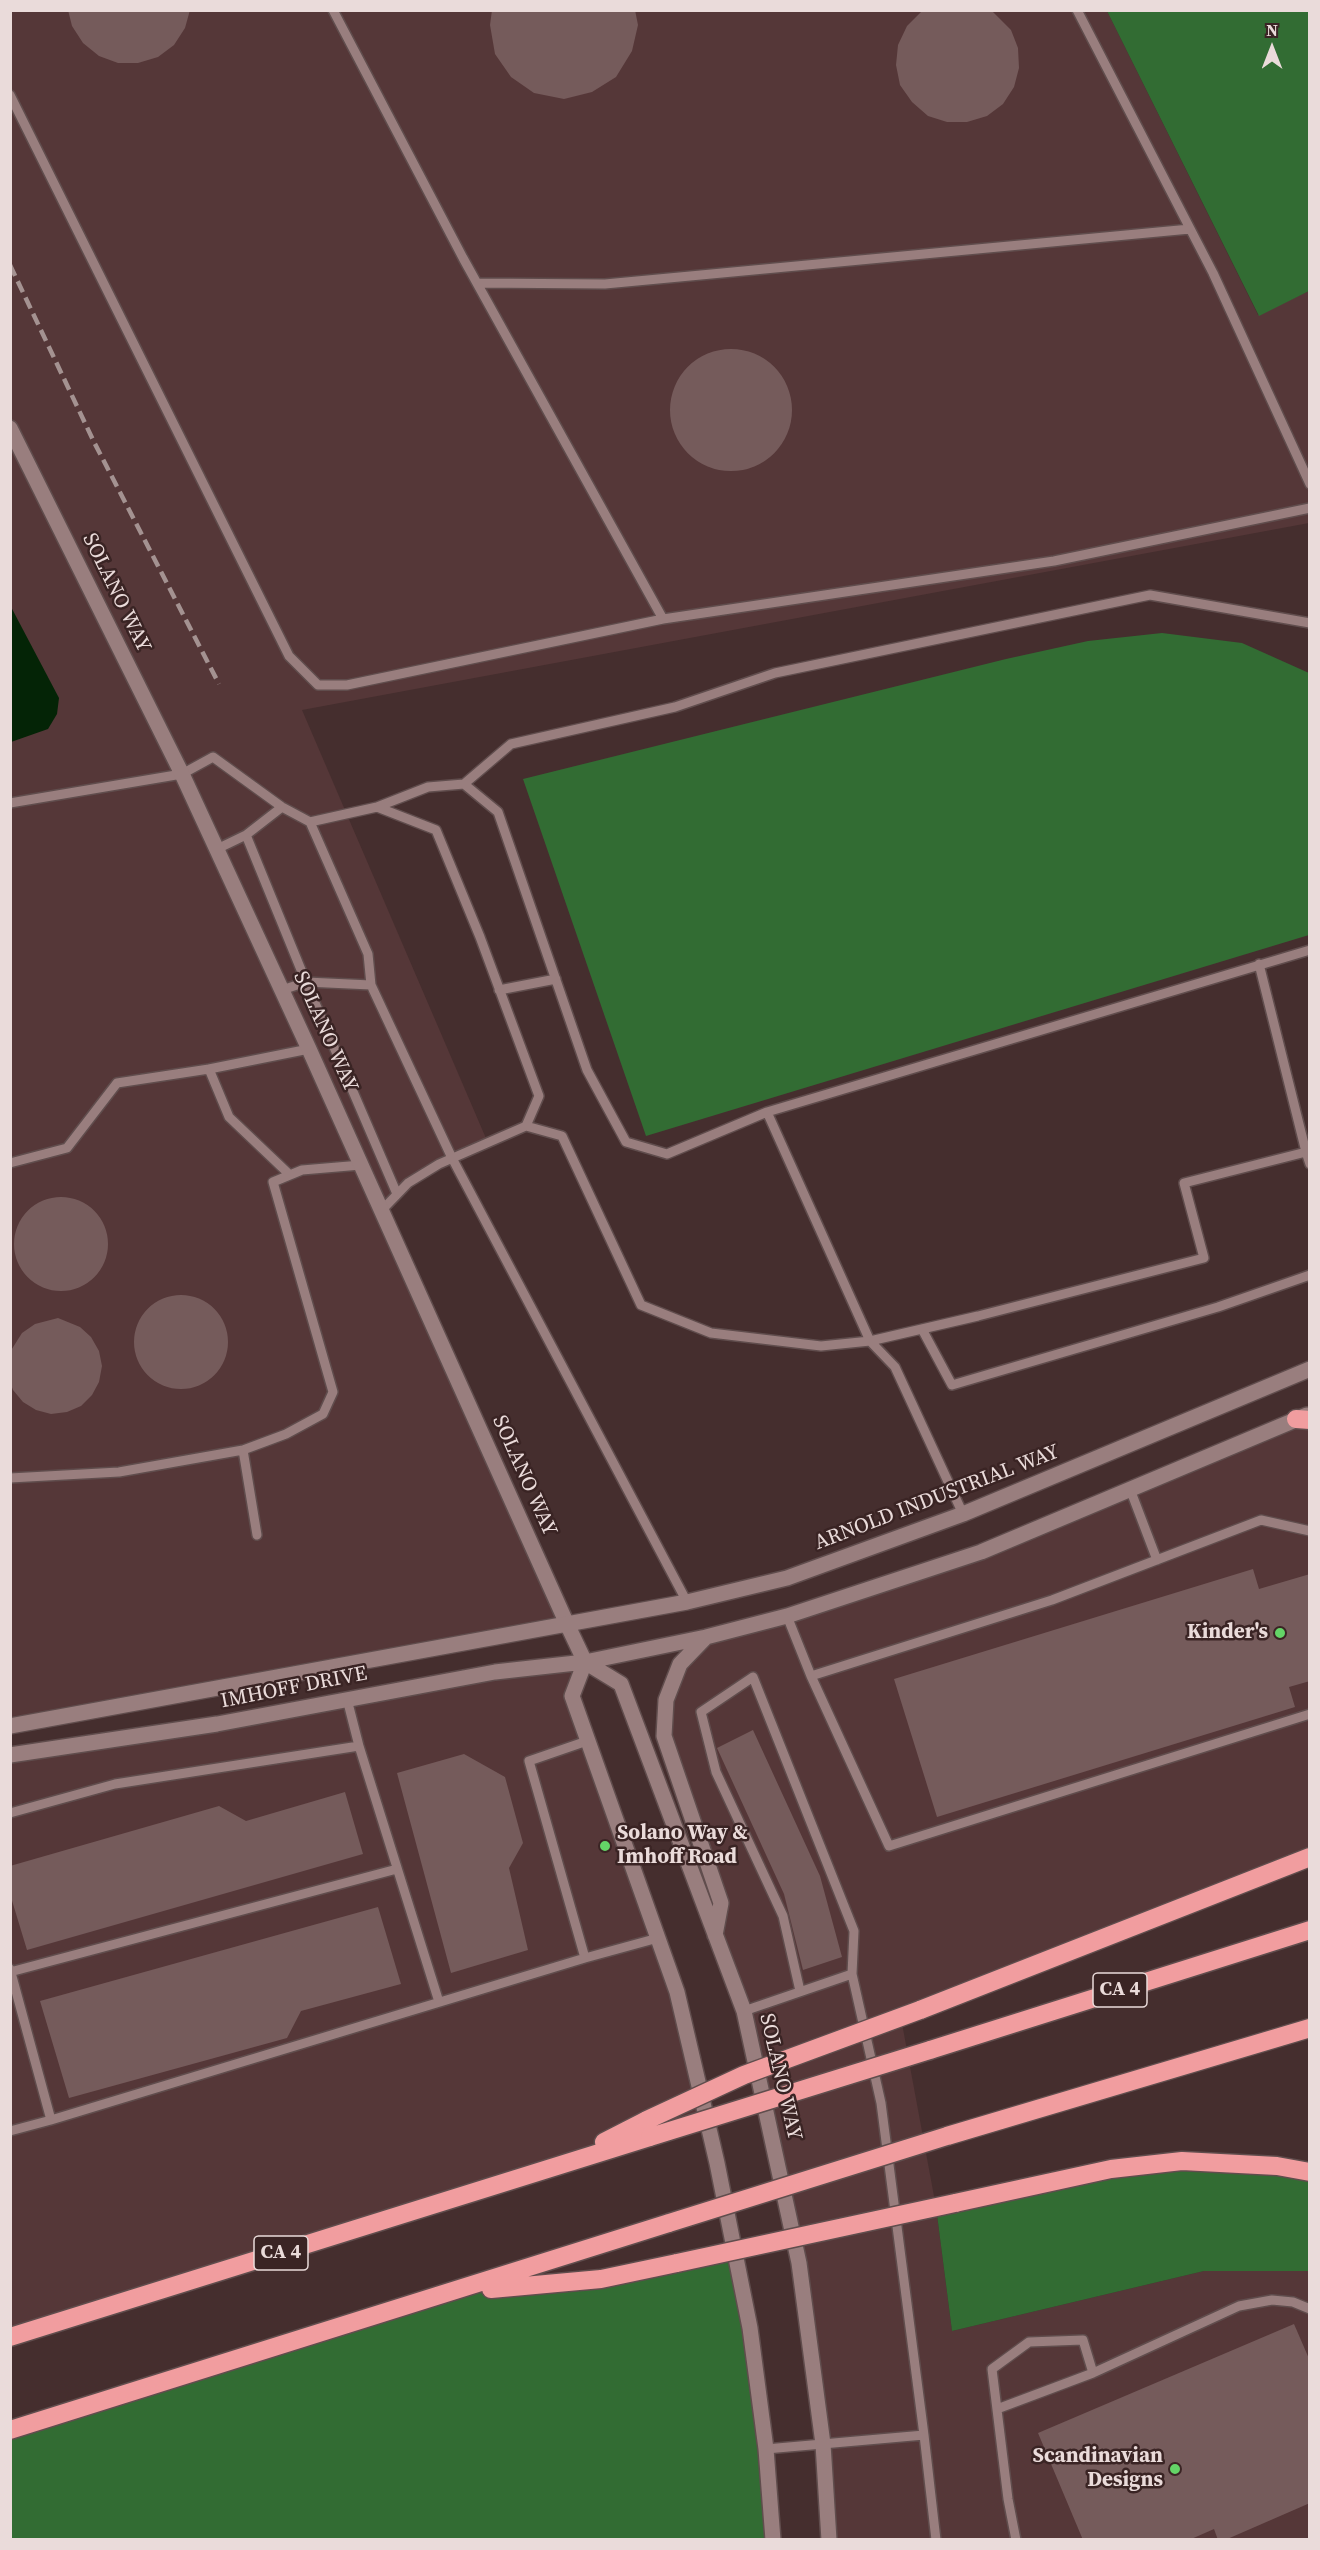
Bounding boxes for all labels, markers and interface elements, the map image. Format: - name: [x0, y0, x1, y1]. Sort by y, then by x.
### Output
- north arrow: [1242, 18, 1302, 78]
- text: N: [1266, 19, 1278, 41]
- street label: SOLANO WAY: [76, 529, 156, 657]
- street label: SOLANO WAY: [287, 968, 363, 1096]
- street label: SOLANO WAY: [486, 1412, 562, 1540]
- street label: ARNOLD INDUSTRIAL WAY: [811, 1440, 1063, 1556]
- place label: Kinder's: [1187, 1620, 1268, 1646]
- marker: Kinder's: [1273, 1626, 1287, 1640]
- street label: IMHOFF DRIVE: [219, 1661, 369, 1715]
- place label: Solano Way & Imhoff Road: [617, 1821, 748, 1871]
- marker: Solano Way & Imhoff Road: [598, 1839, 612, 1853]
- road number: CA 4: [1093, 1973, 1147, 2007]
- street label: SOLANO WAY: [753, 2011, 807, 2143]
- road number: CA 4: [254, 2236, 308, 2270]
- place label: Scandinavian Designs: [1033, 2444, 1163, 2494]
- marker: Scandinavian Designs: [1168, 2462, 1182, 2476]

